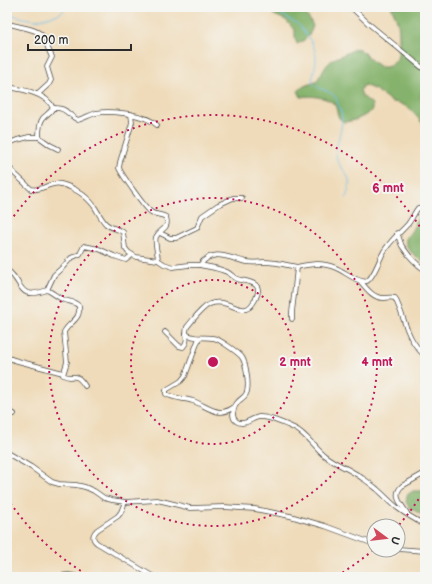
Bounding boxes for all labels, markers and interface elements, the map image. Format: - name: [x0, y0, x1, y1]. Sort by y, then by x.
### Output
- scale bar: [28, 26, 131, 52]
- text: 200 m: [34, 33, 68, 48]
- text: 6 mnt: [372, 181, 404, 196]
- centre of rings: [206, 355, 220, 369]
- text: 2 mnt: [279, 355, 311, 370]
- text: 4 mnt: [361, 355, 393, 370]
- north arrow: [366, 518, 406, 558]
- text: U: [388, 535, 402, 546]

